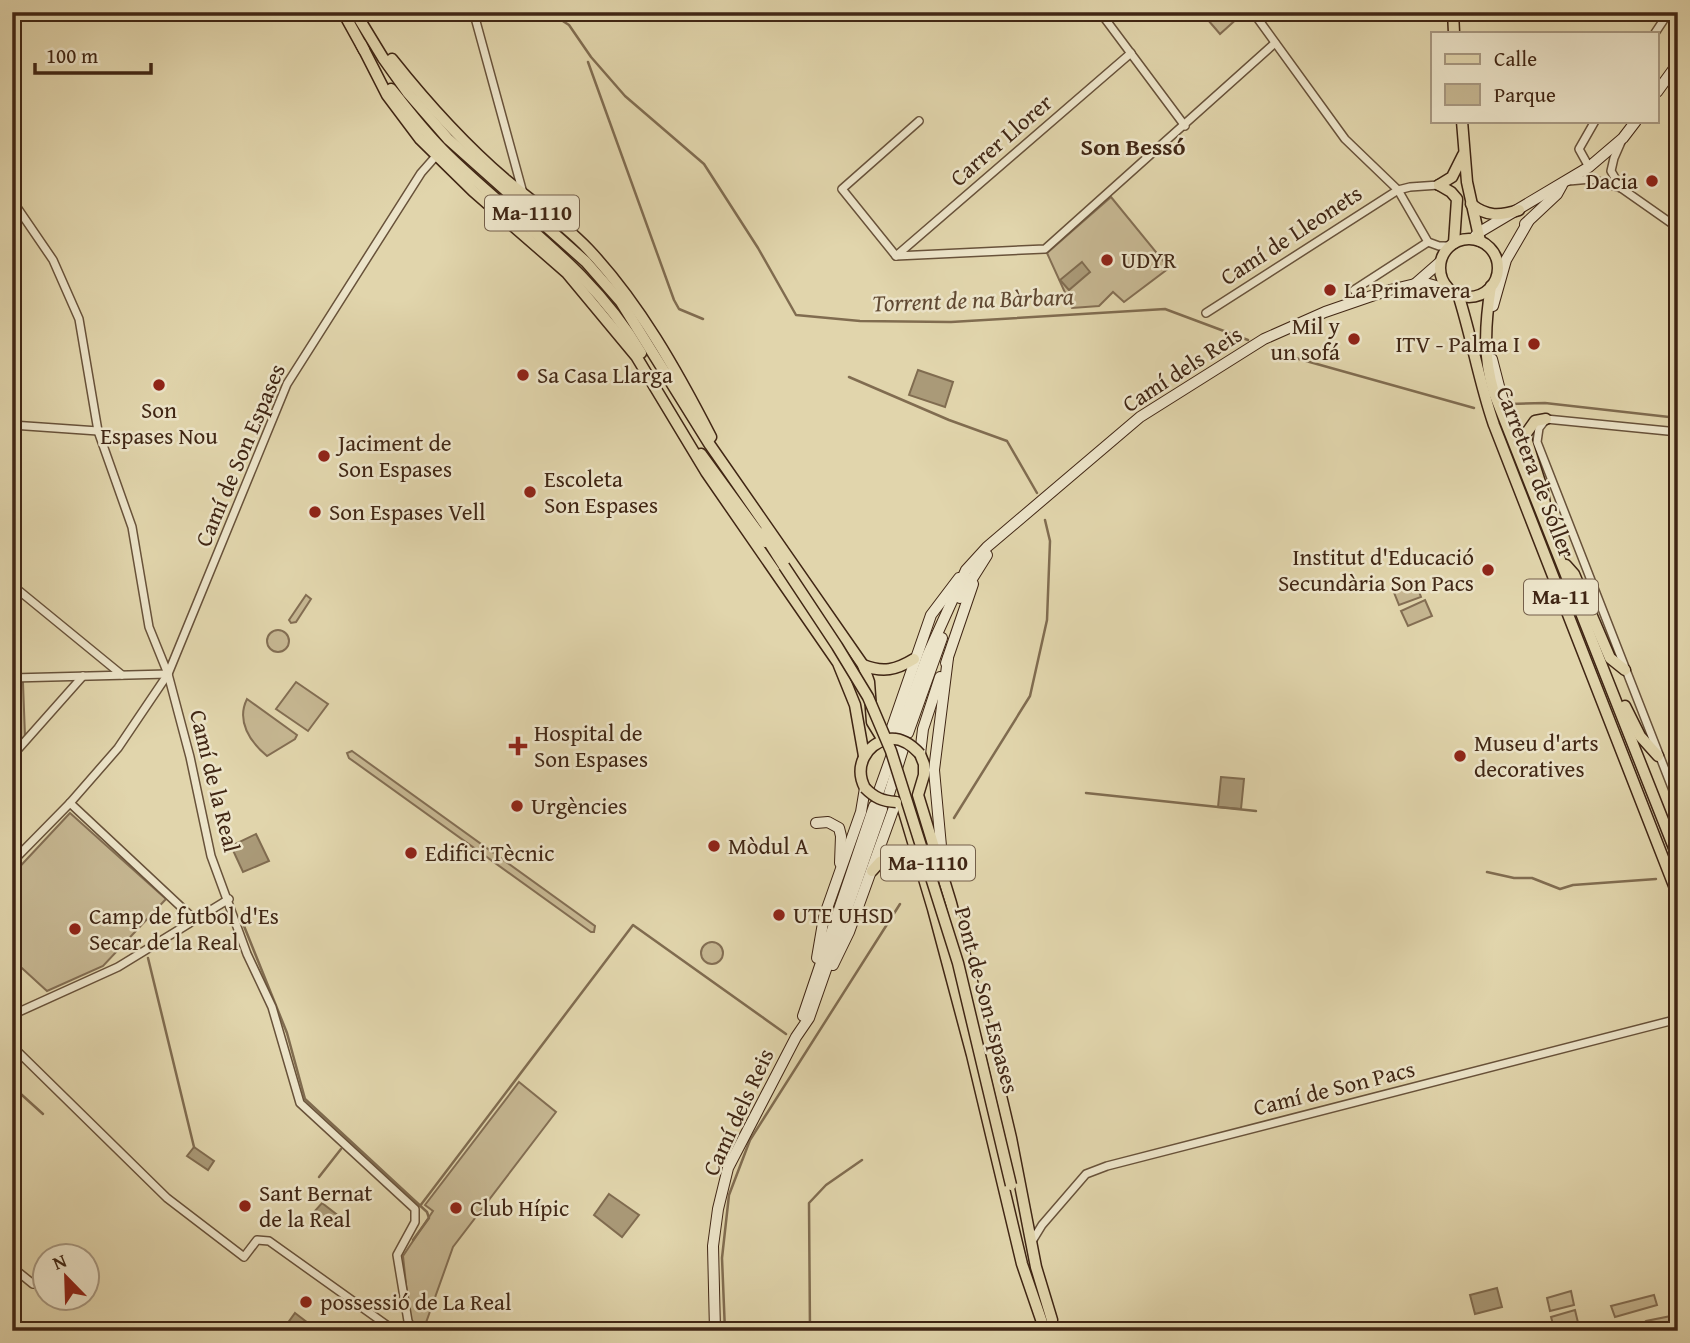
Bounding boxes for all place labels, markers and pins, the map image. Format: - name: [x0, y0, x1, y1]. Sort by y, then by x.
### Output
- place label: Dacia: [1586, 164, 1638, 197]
- marker: Dacia: [1644, 173, 1660, 189]
- place label: UDYR: [1121, 243, 1177, 276]
- marker: UDYR: [1099, 252, 1115, 268]
- place label: La Primavera: [1344, 273, 1471, 306]
- marker: La Primavera: [1322, 282, 1338, 298]
- place label: Mil y un sofá: [1270, 309, 1341, 368]
- place label: ITV - Palma I: [1395, 327, 1520, 360]
- marker: Mil y un sofá: [1346, 331, 1362, 347]
- marker: ITV - Palma I: [1526, 336, 1542, 352]
- place label: Sa Casa Llarga: [537, 358, 673, 391]
- marker: Sa Casa Llarga: [515, 367, 531, 383]
- marker: Son Espases Nou: [151, 377, 167, 393]
- place label: Son Espases Nou: [100, 393, 218, 452]
- place label: Jaciment de Son Espases: [335, 426, 452, 485]
- marker: Jaciment de Son Espases: [316, 448, 332, 464]
- place label: Escoleta Son Espases: [544, 462, 658, 521]
- marker: Escoleta Son Espases: [522, 484, 538, 500]
- place label: Son Espases Vell: [329, 495, 486, 528]
- marker: Son Espases Vell: [307, 504, 323, 520]
- place label: Institut d'Educació Secundària Son Pacs: [1278, 540, 1474, 599]
- marker: Institut d'Educació Secundària Son Pacs: [1480, 562, 1496, 578]
- place label: Hospital de Son Espases: [534, 716, 648, 775]
- place label: Museu d'arts decoratives: [1474, 726, 1599, 785]
- marker: Hospital de Son Espases: [508, 736, 528, 756]
- marker: Museu d'arts decoratives: [1452, 748, 1468, 764]
- place label: Urgències: [531, 789, 627, 822]
- marker: Urgències: [509, 798, 525, 814]
- place label: Mòdul A: [728, 829, 809, 862]
- place label: Edifici Tècnic: [425, 836, 554, 869]
- marker: Mòdul A: [706, 838, 722, 854]
- marker: Edifici Tècnic: [403, 845, 419, 861]
- place label: UTE UHSD: [793, 898, 893, 931]
- place label: Camp de futbol d'Es Secar de la Real: [89, 899, 279, 958]
- marker: UTE UHSD: [771, 907, 787, 923]
- marker: Camp de futbol d'Es Secar de la Real: [67, 921, 83, 937]
- place label: Sant Bernat de la Real: [259, 1176, 372, 1235]
- place label: Club Hípic: [470, 1191, 569, 1224]
- marker: Sant Bernat de la Real: [237, 1198, 253, 1214]
- marker: Club Hípic: [448, 1200, 464, 1216]
- place label: possessió de La Real: [320, 1285, 511, 1318]
- marker: possessió de La Real: [298, 1294, 314, 1310]

